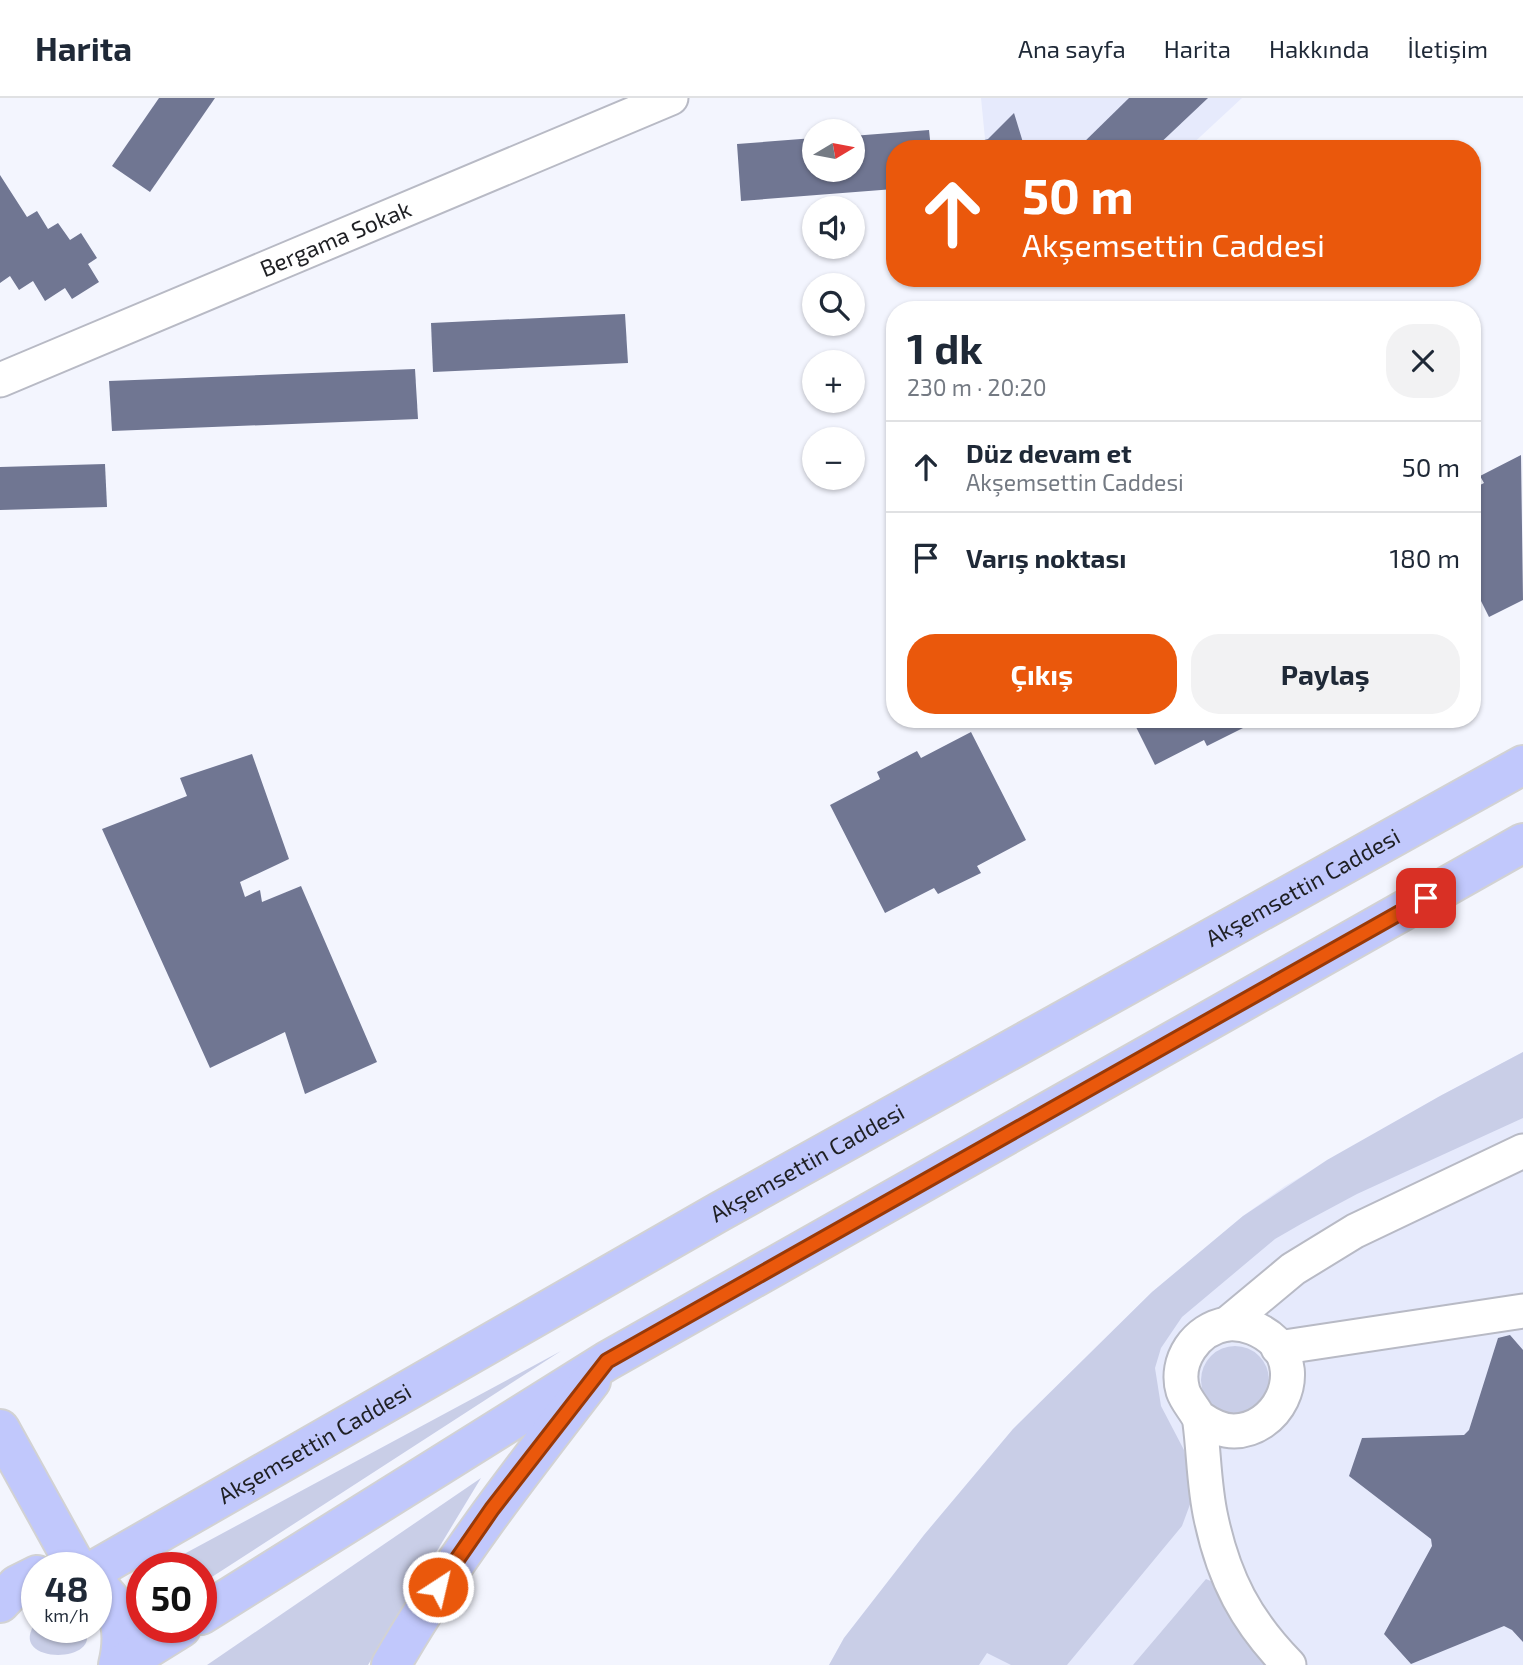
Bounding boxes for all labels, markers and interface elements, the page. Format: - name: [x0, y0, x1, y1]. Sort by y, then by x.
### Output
- text: Harita: [35, 28, 132, 68]
- text: Ana sayfa: [1018, 34, 1126, 63]
- text: Harita: [1164, 34, 1231, 63]
- text: Hakkında: [1269, 34, 1369, 63]
- text: İletişim: [1407, 34, 1488, 63]
- north arrow: [802, 119, 864, 182]
- map controls: [802, 119, 865, 490]
- text: 50 m: [1022, 165, 1134, 224]
- icon: ahead: [907, 168, 998, 259]
- street label: Bergama Sokak: [255, 194, 415, 282]
- button: sound: [802, 196, 865, 259]
- text: Akşemsettin Caddesi: [1022, 225, 1325, 263]
- button: search: [802, 273, 865, 336]
- text: 1 dk: [907, 322, 983, 372]
- button: close: [1386, 324, 1460, 398]
- button: +: [802, 350, 865, 413]
- text: 230 m · 20:20: [907, 373, 1047, 401]
- button: −: [802, 427, 865, 490]
- text: Düz devam et: [966, 437, 1132, 468]
- icon: ahead: [907, 448, 945, 486]
- text: 50 m: [1402, 451, 1460, 482]
- text: Akşemsettin Caddesi: [966, 468, 1184, 496]
- icon: arrive: [907, 539, 945, 577]
- text: Varış noktası: [966, 542, 1126, 573]
- text: 180 m: [1390, 542, 1460, 573]
- button: Çıkış: [907, 634, 1177, 714]
- button: Paylaş: [1191, 634, 1460, 714]
- street label: Akşemsettin Caddesi: [1200, 821, 1404, 952]
- pin: [1396, 868, 1456, 928]
- icon: arrive: [1407, 879, 1445, 917]
- street label: Akşemsettin Caddesi: [705, 1097, 909, 1227]
- street label: Akşemsettin Caddesi: [213, 1377, 416, 1509]
- position arrow: [401, 1550, 475, 1624]
- speed limit sign: 50: [126, 1552, 217, 1643]
- text: 48: [44, 1567, 89, 1609]
- text: km/h: [44, 1604, 89, 1626]

